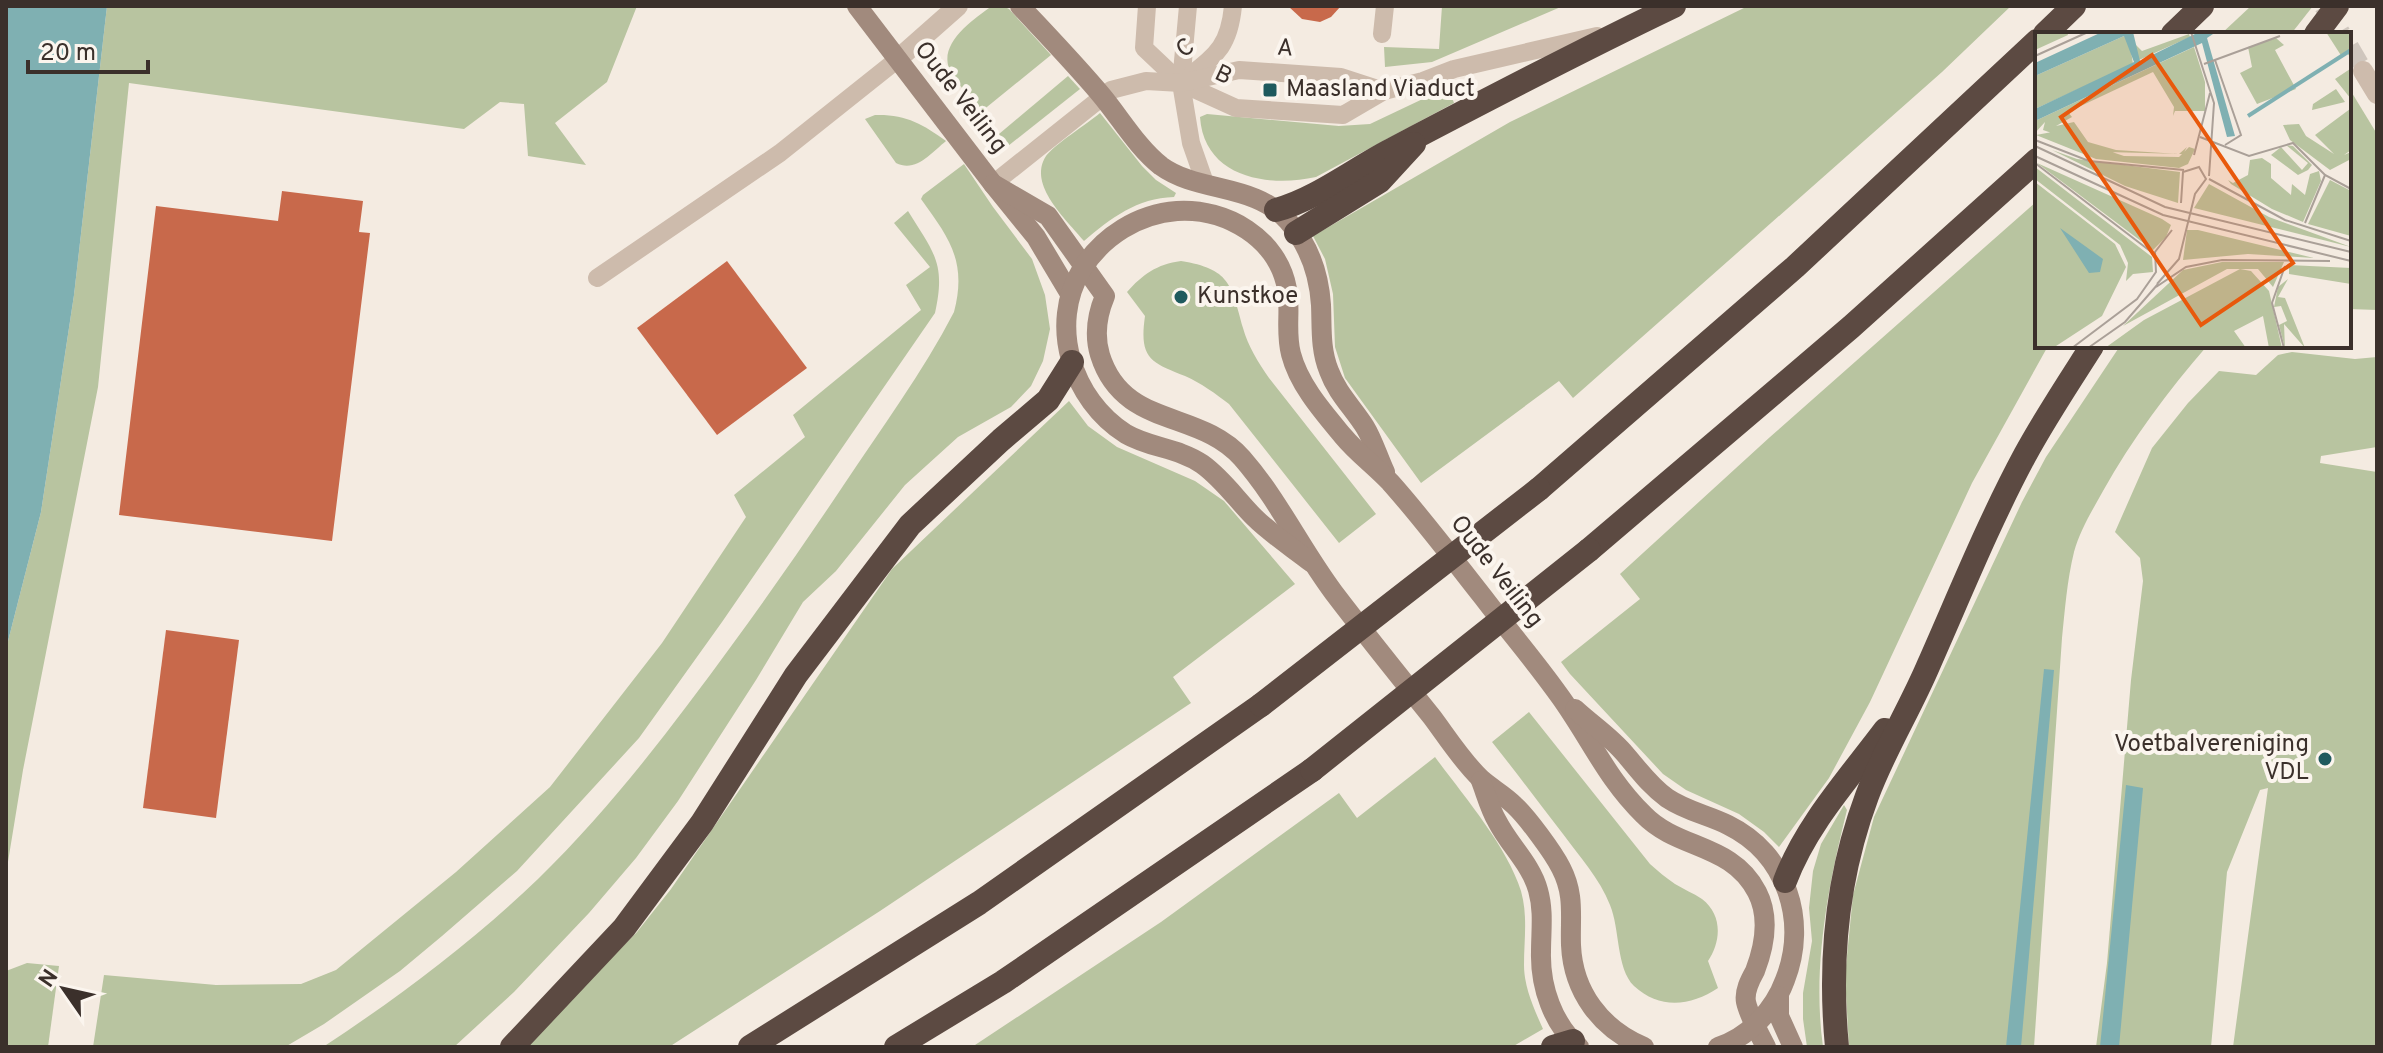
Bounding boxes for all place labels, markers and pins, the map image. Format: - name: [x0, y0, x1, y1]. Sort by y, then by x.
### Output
- place label: Maasland Viaduct: [1286, 75, 1475, 105]
- marker: Maasland Viaduct: [1261, 81, 1279, 99]
- place label: Kunstkoe: [1197, 282, 1298, 312]
- marker: Kunstkoe: [1172, 288, 1190, 306]
- place label: Voetbalvereniging VDL: [2114, 730, 2309, 788]
- marker: Voetbalvereniging VDL: [2316, 750, 2334, 768]

